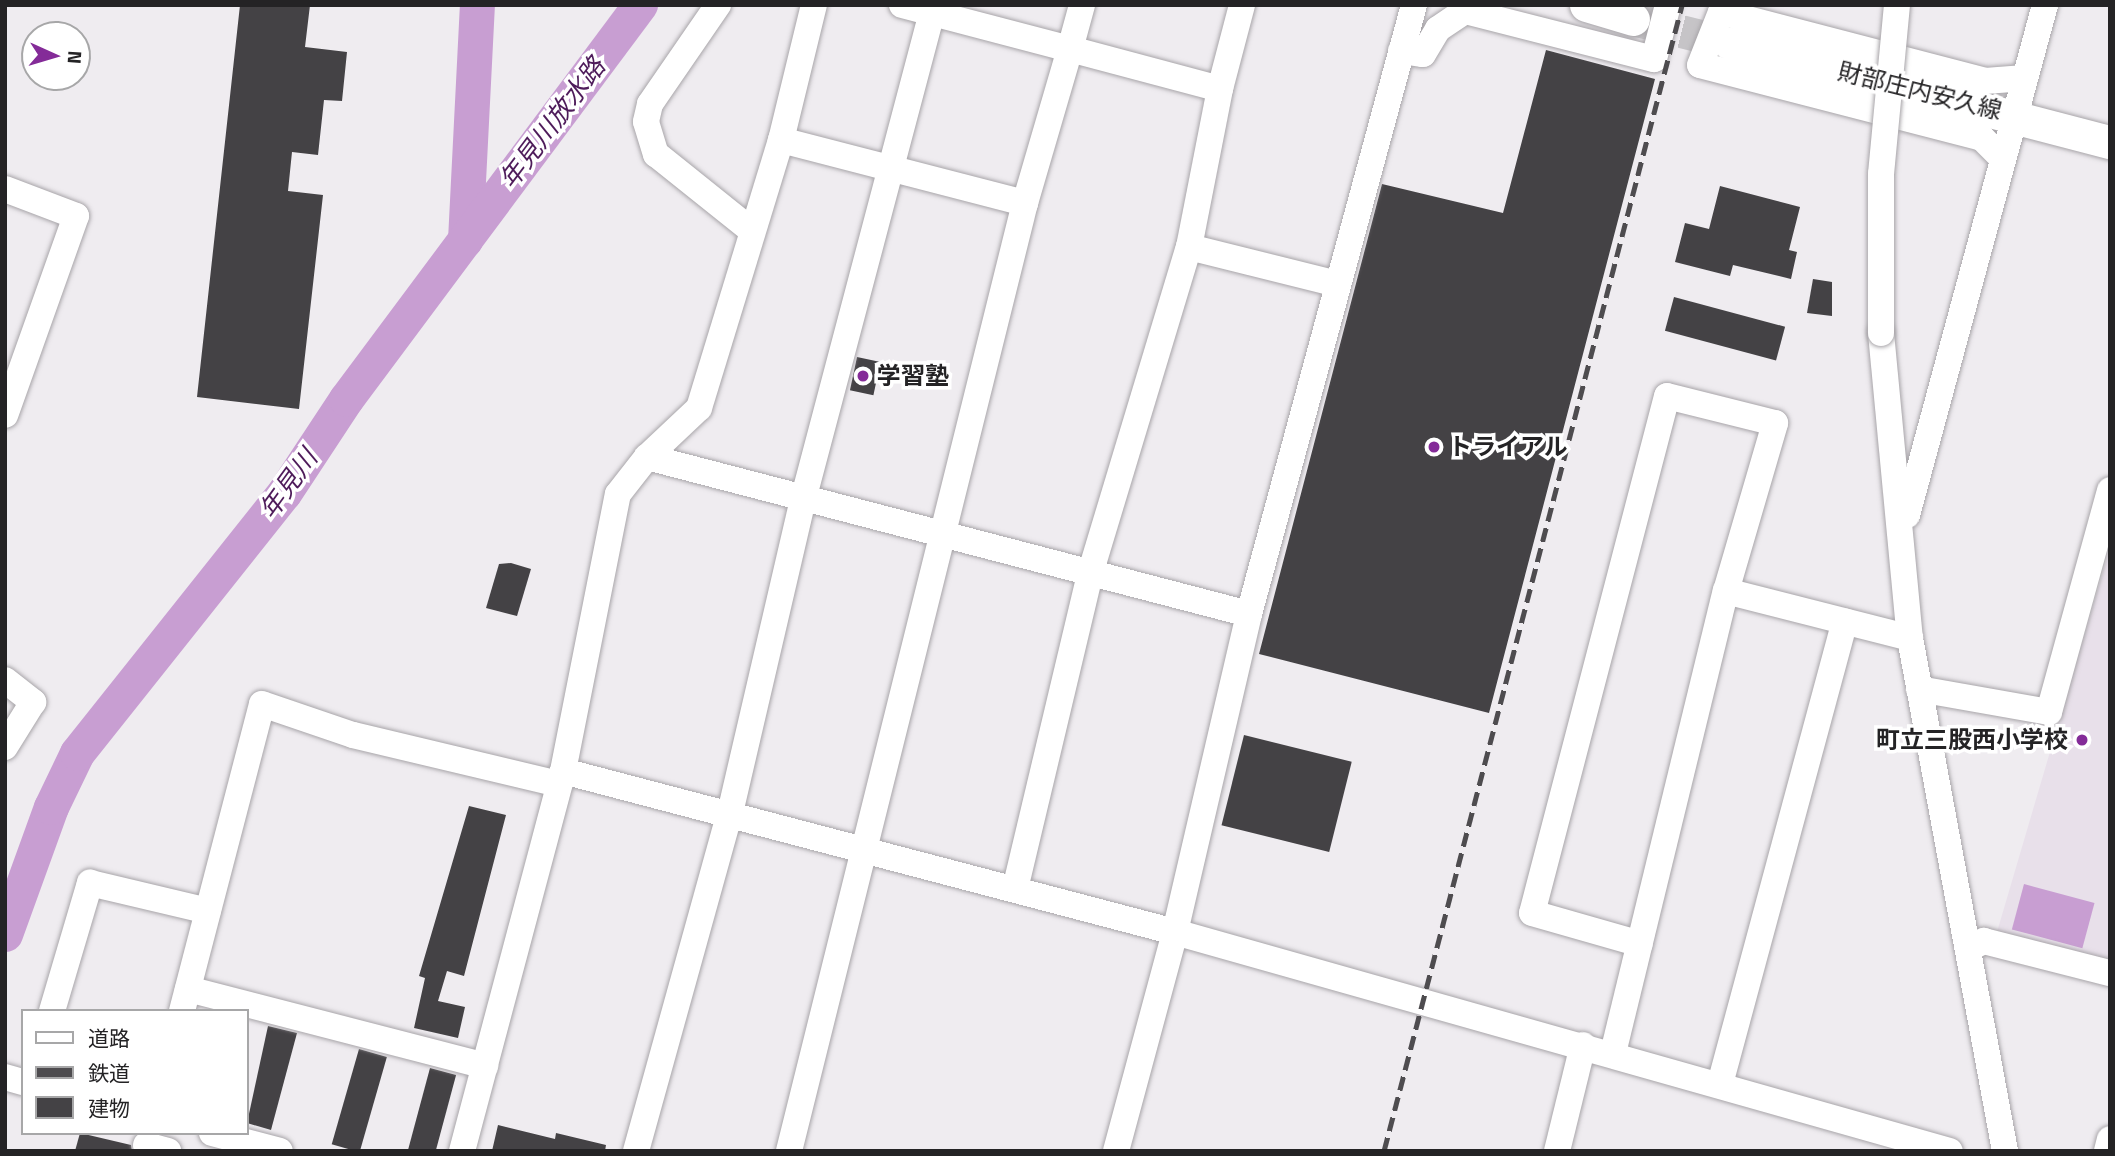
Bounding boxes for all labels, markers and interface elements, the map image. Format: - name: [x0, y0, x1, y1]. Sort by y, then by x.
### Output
- north arrow: [21, 21, 91, 91]
- text: N: [61, 50, 90, 65]
- water label: 年見川放水路: [493, 51, 611, 195]
- street label: 財部庄内安久線: [1835, 57, 2005, 125]
- place label: 学習塾: [877, 362, 949, 390]
- marker: 学習塾: [855, 368, 871, 384]
- place label: トライアル: [1448, 433, 1568, 461]
- marker: トライアル: [1426, 439, 1442, 455]
- water label: 年見川: [252, 443, 324, 525]
- place label: 町立三股西小学校: [1876, 726, 2068, 754]
- marker: 町立三股西小学校: [2074, 732, 2090, 748]
- legend: [21, 1009, 248, 1135]
- text: 道路: [88, 1022, 130, 1054]
- text: 鉄道: [88, 1057, 130, 1089]
- text: 建物: [88, 1092, 130, 1124]

